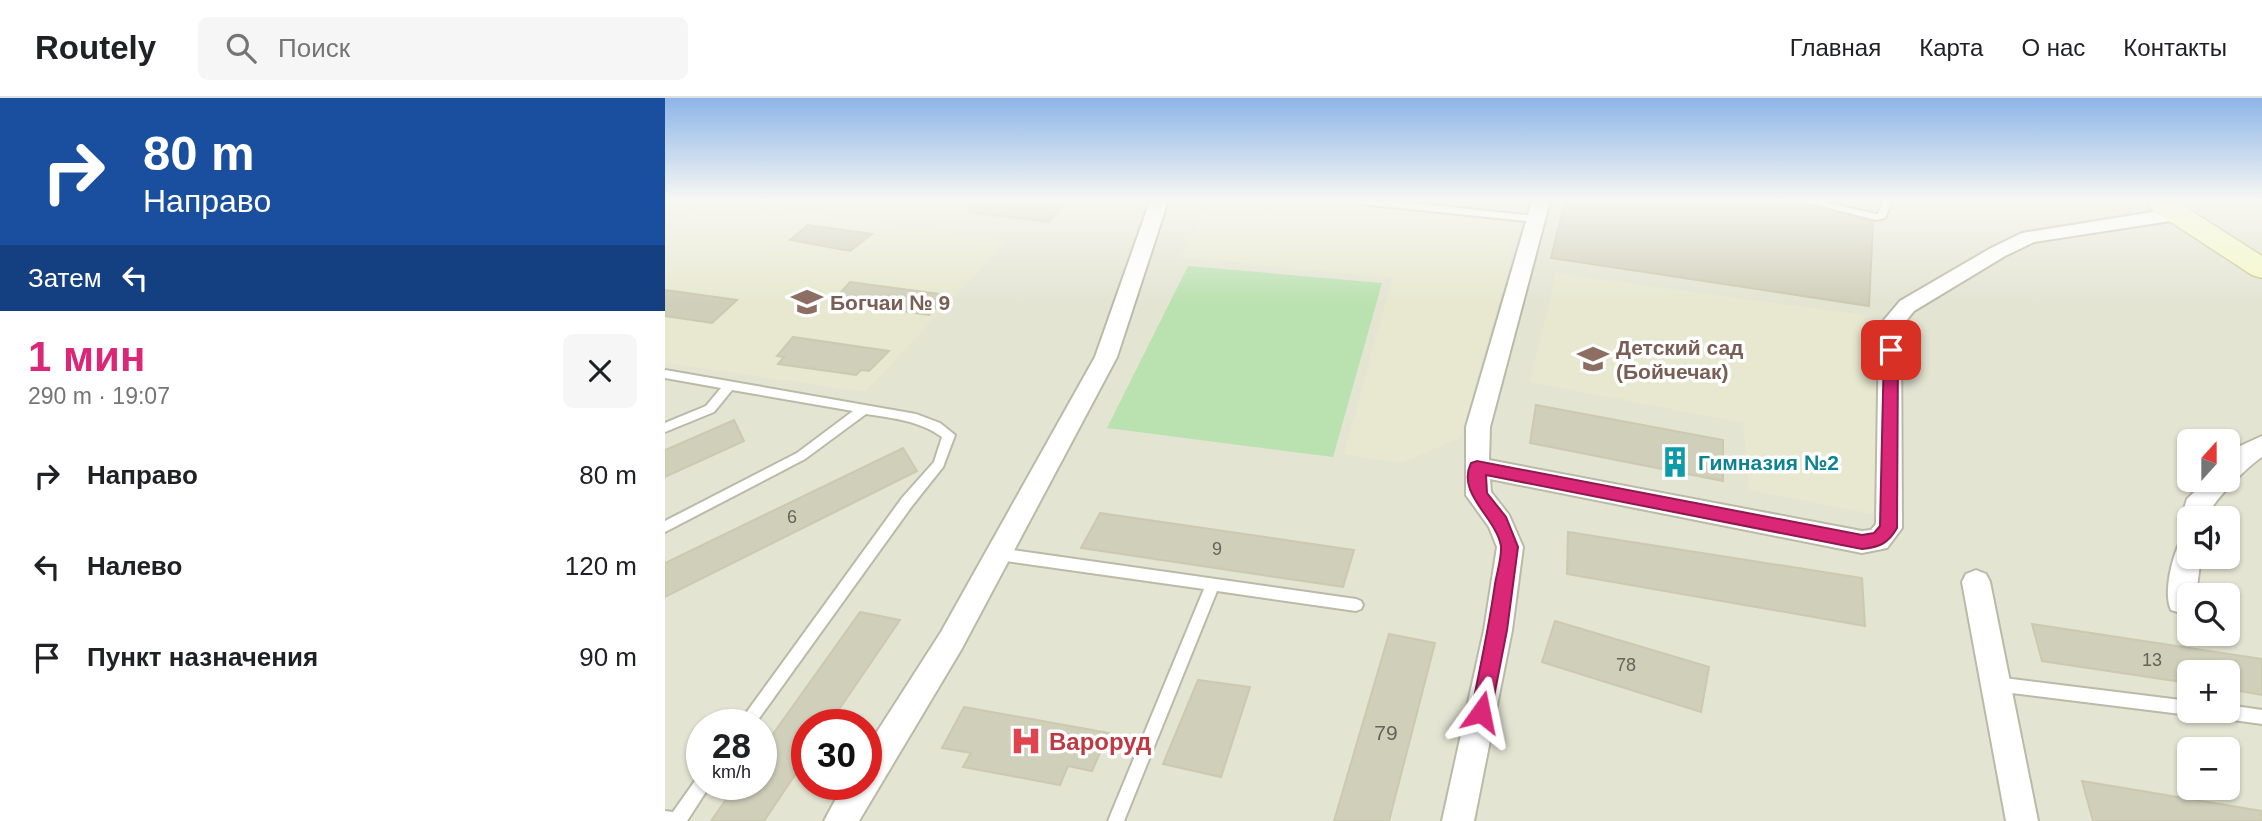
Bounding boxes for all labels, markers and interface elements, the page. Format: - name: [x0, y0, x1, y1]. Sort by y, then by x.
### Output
- search box: [198, 17, 688, 80]
- text: Routely: [35, 29, 156, 66]
- icon: search: [222, 29, 260, 67]
- text: Поиск: [278, 33, 350, 63]
- text: Главная: [1790, 34, 1881, 61]
- text: Карта: [1919, 34, 1983, 61]
- text: О нас: [2021, 34, 2085, 61]
- text: Контакты: [2123, 34, 2227, 61]
- icon: right: [28, 126, 119, 217]
- text: 80 m: [143, 126, 255, 180]
- text: Направо: [143, 183, 271, 219]
- icon: left: [116, 259, 154, 297]
- text: Затем: [28, 263, 102, 293]
- school or university icon: Богчаи № 9: [790, 285, 824, 319]
- place label: Богчаи № 9: [830, 291, 950, 314]
- pin: [1861, 320, 1921, 380]
- icon: arrive: [1872, 331, 1910, 369]
- text: 1 мин: [28, 333, 145, 380]
- button: close: [563, 334, 637, 408]
- place label: Детский сад (Бойчечак): [1616, 336, 1743, 383]
- school or university icon: Детский сад (Бойчечак): [1576, 342, 1610, 376]
- text: 290 m · 19:07: [28, 383, 170, 409]
- north arrow: [2177, 429, 2240, 492]
- map controls: [2177, 429, 2240, 800]
- building icon: Гимназия №2: [1658, 445, 1692, 479]
- place label: Гимназия №2: [1698, 451, 1839, 474]
- icon: right: [28, 457, 66, 495]
- text: Направо: [87, 460, 198, 490]
- text: 80 m: [579, 460, 637, 490]
- button: sound: [2177, 506, 2240, 569]
- house number: 6: [787, 507, 797, 527]
- house number: 9: [1212, 539, 1222, 559]
- icon: left: [28, 548, 66, 586]
- text: Налево: [87, 551, 182, 581]
- text: 120 m: [565, 551, 637, 581]
- button: search: [2177, 583, 2240, 646]
- icon: arrive: [28, 639, 66, 677]
- text: Пункт назначения: [87, 642, 318, 672]
- text: 90 m: [579, 642, 637, 672]
- house number: 13: [2142, 650, 2162, 670]
- house number: 78: [1616, 655, 1636, 675]
- button: +: [2177, 660, 2240, 723]
- position arrow: [1444, 675, 1518, 749]
- speed limit sign: 30: [791, 709, 882, 800]
- house number: 79: [1374, 721, 1398, 744]
- hospital icon: Вароруд: [1009, 724, 1043, 758]
- text: 28: [712, 726, 751, 765]
- place label: Вароруд: [1049, 728, 1151, 755]
- button: −: [2177, 737, 2240, 800]
- text: km/h: [712, 762, 751, 782]

